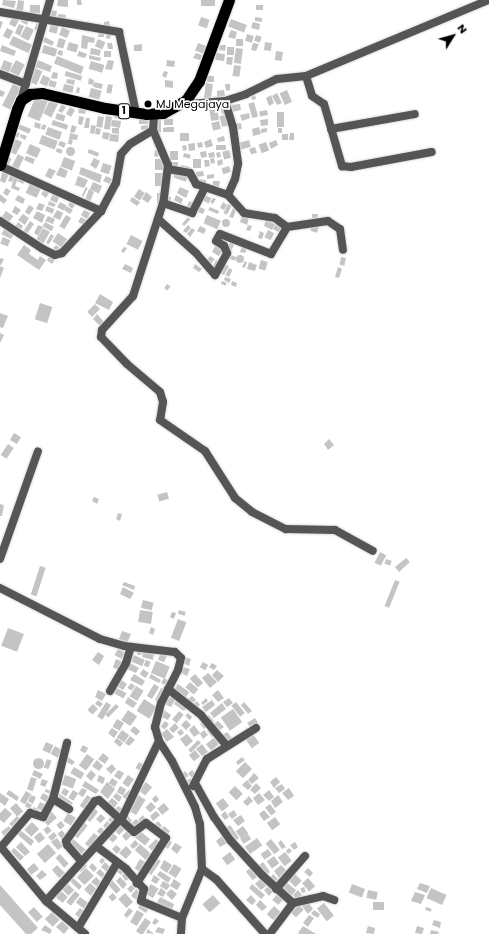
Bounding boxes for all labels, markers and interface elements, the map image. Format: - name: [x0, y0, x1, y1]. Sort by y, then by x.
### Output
- north arrow: [433, 16, 473, 56]
- text: N: [454, 21, 471, 37]
- place label: MJ Megajaya: [156, 97, 229, 111]
- marker: MJ Megajaya: [143, 99, 153, 109]
- road number: 1: [118, 103, 130, 119]

